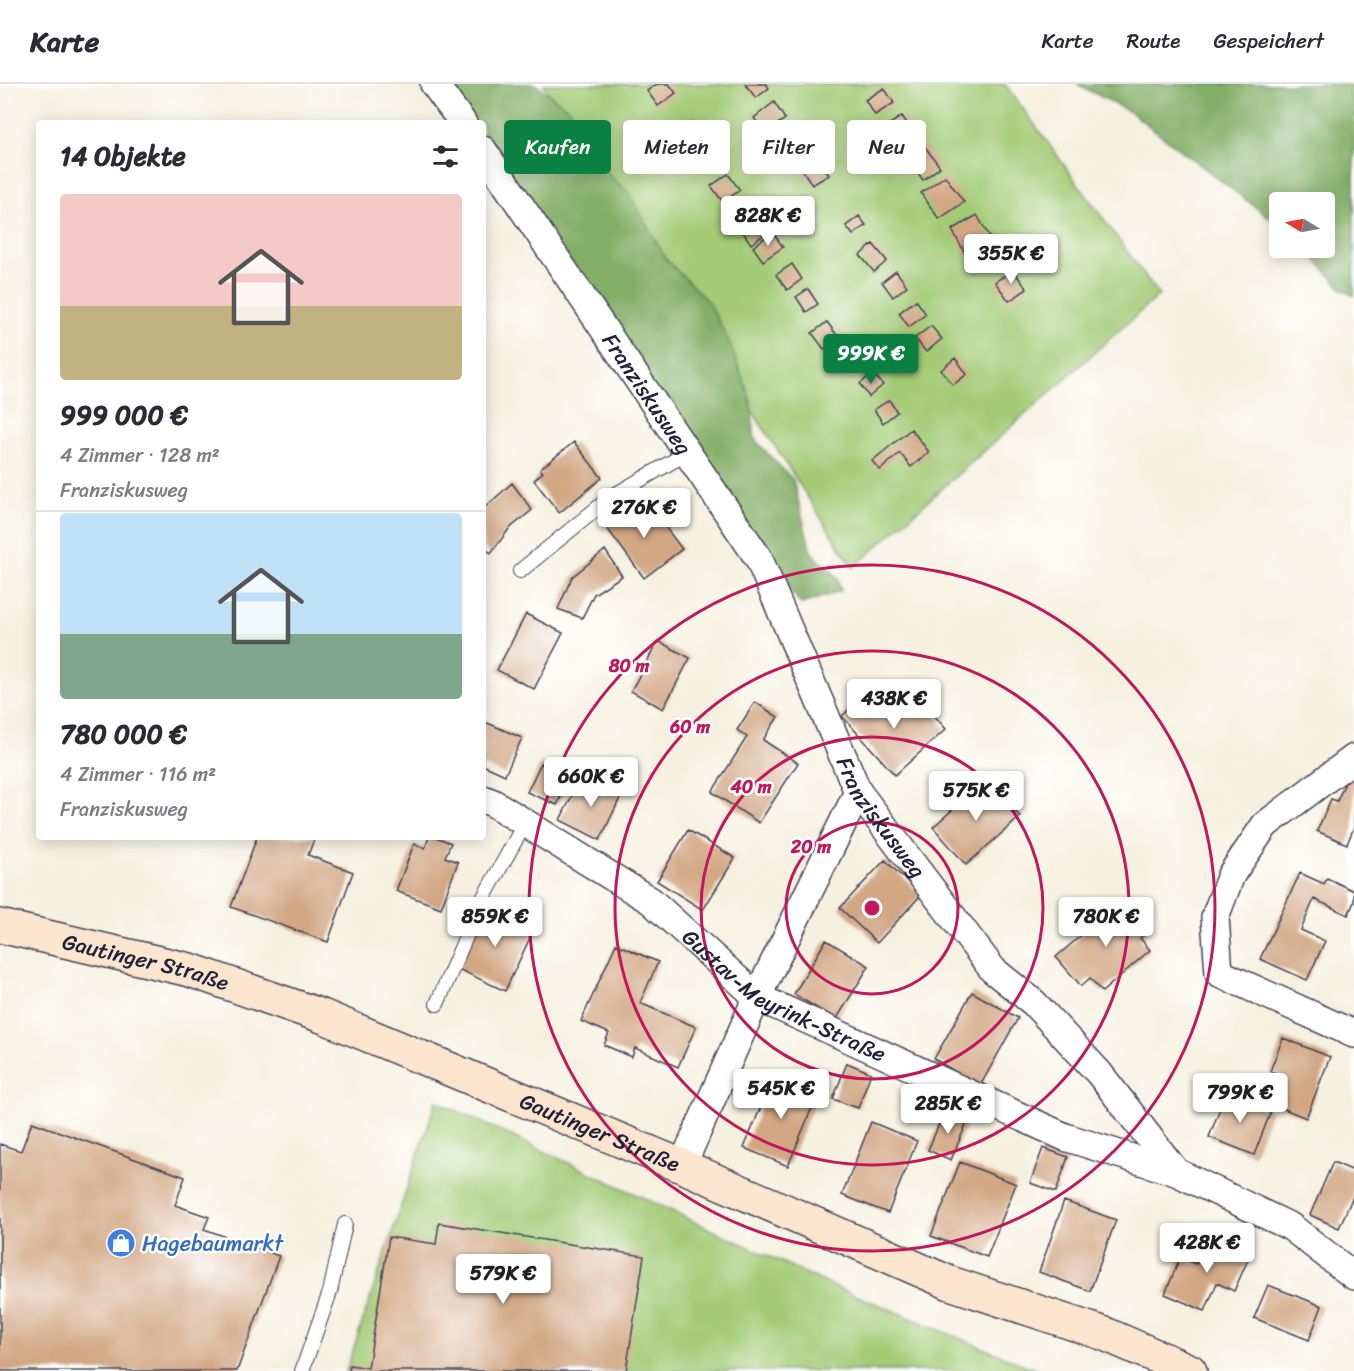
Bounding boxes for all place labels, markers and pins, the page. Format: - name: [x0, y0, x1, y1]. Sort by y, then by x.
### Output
- pin: 828K €: [719, 196, 817, 247]
- pin: 355K €: [962, 234, 1060, 285]
- pin: 999K €: [822, 334, 920, 385]
- pin: 276K €: [595, 488, 693, 539]
- pin: 438K €: [845, 679, 943, 730]
- pin: 660K €: [542, 757, 640, 808]
- pin: 575K €: [927, 771, 1025, 822]
- pin: 859K €: [446, 897, 544, 948]
- pin: 780K €: [1057, 897, 1155, 948]
- centre of rings: [862, 898, 882, 918]
- pin: 545K €: [732, 1069, 830, 1120]
- pin: 799K €: [1191, 1073, 1289, 1124]
- pin: 285K €: [899, 1084, 997, 1135]
- pin: 428K €: [1158, 1223, 1256, 1274]
- place label: Hagebaumarkt: [142, 1224, 284, 1263]
- shop icon: Hagebaumarkt: [105, 1227, 137, 1259]
- pin: 579K €: [454, 1254, 552, 1305]

